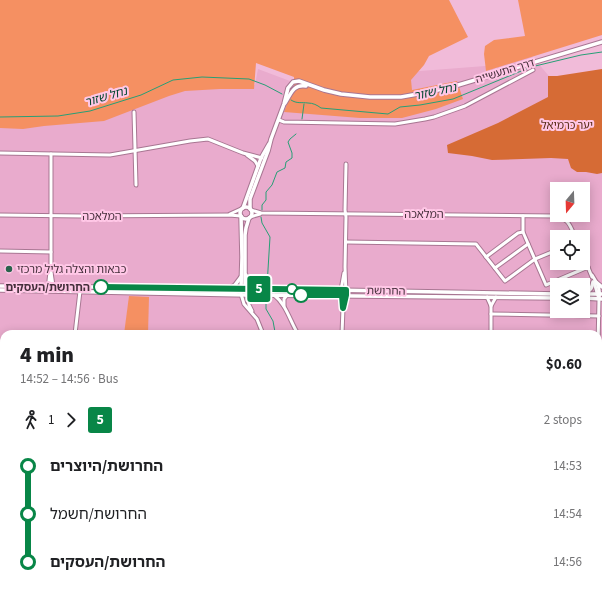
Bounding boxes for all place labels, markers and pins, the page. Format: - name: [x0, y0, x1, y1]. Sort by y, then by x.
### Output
- place label: כבאות והצלה גליל מרכזי: [17, 262, 127, 277]
- marker: כבאות והצלה גליל מרכזי: [4, 264, 14, 274]
- marker: החרושת/העסקים: [93, 279, 109, 295]
- place label: החרושת/העסקים: [5, 280, 90, 295]
- unlabelled marker: [286, 283, 298, 295]
- unlabelled marker: [293, 287, 309, 303]

